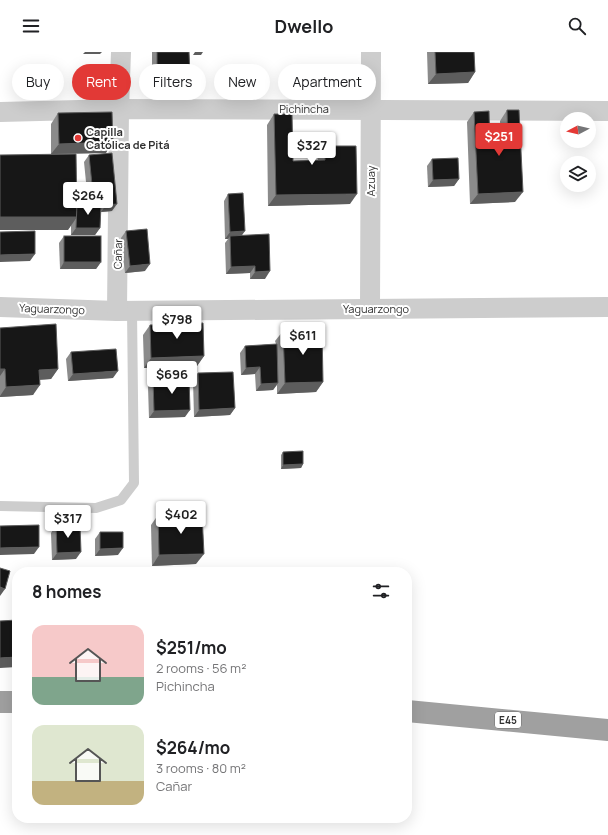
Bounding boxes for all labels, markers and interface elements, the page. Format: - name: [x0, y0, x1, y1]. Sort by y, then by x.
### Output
- text: Dwello: [275, 14, 333, 38]
- icon: menu: [20, 15, 42, 37]
- icon: search: [566, 15, 588, 37]
- chip: Buy: [12, 64, 64, 100]
- chip: Rent: [72, 64, 131, 100]
- chip: Filters: [139, 64, 206, 100]
- chip: New: [214, 64, 270, 100]
- chip: Apartment: [278, 64, 376, 100]
- street label: Pichincha: [279, 101, 329, 116]
- north arrow: [560, 112, 596, 148]
- map controls: [560, 112, 596, 192]
- pin: $251: [475, 123, 523, 157]
- place label: Capilla Católica de Pitá: [86, 124, 169, 152]
- text: $251: [484, 127, 514, 145]
- pin: $327: [288, 132, 336, 166]
- marker: Capilla Católica de Pitá: [73, 133, 83, 143]
- text: $327: [297, 136, 327, 154]
- button: layers: [560, 156, 596, 192]
- street label: Azuay: [363, 165, 378, 196]
- pin: $264: [64, 182, 112, 216]
- text: $264: [72, 186, 104, 204]
- street label: Cañar: [110, 239, 125, 269]
- street label: Yaguarzongo: [19, 300, 86, 317]
- street label: Yaguarzongo: [343, 301, 409, 316]
- pin: $798: [153, 306, 201, 340]
- text: $798: [161, 310, 193, 328]
- pin: $611: [279, 322, 327, 356]
- text: $611: [289, 326, 317, 344]
- pin: $696: [148, 361, 196, 395]
- text: $696: [156, 365, 188, 383]
- pin: $402: [157, 501, 205, 535]
- pin: $317: [44, 505, 92, 539]
- text: $402: [165, 505, 197, 523]
- text: $317: [54, 509, 82, 527]
- text: 8 homes: [32, 580, 102, 603]
- icon: filters: [370, 580, 392, 602]
- text: $251/mo: [156, 636, 227, 659]
- icon: home: [64, 641, 112, 689]
- text: 2 rooms · 56 m²: [156, 659, 246, 677]
- text: Pichincha: [156, 677, 215, 695]
- road number: E45: [495, 712, 521, 728]
- text: $264/mo: [156, 736, 230, 759]
- icon: home: [64, 741, 112, 789]
- text: 3 rooms · 80 m²: [156, 759, 246, 777]
- text: Cañar: [156, 777, 192, 795]

